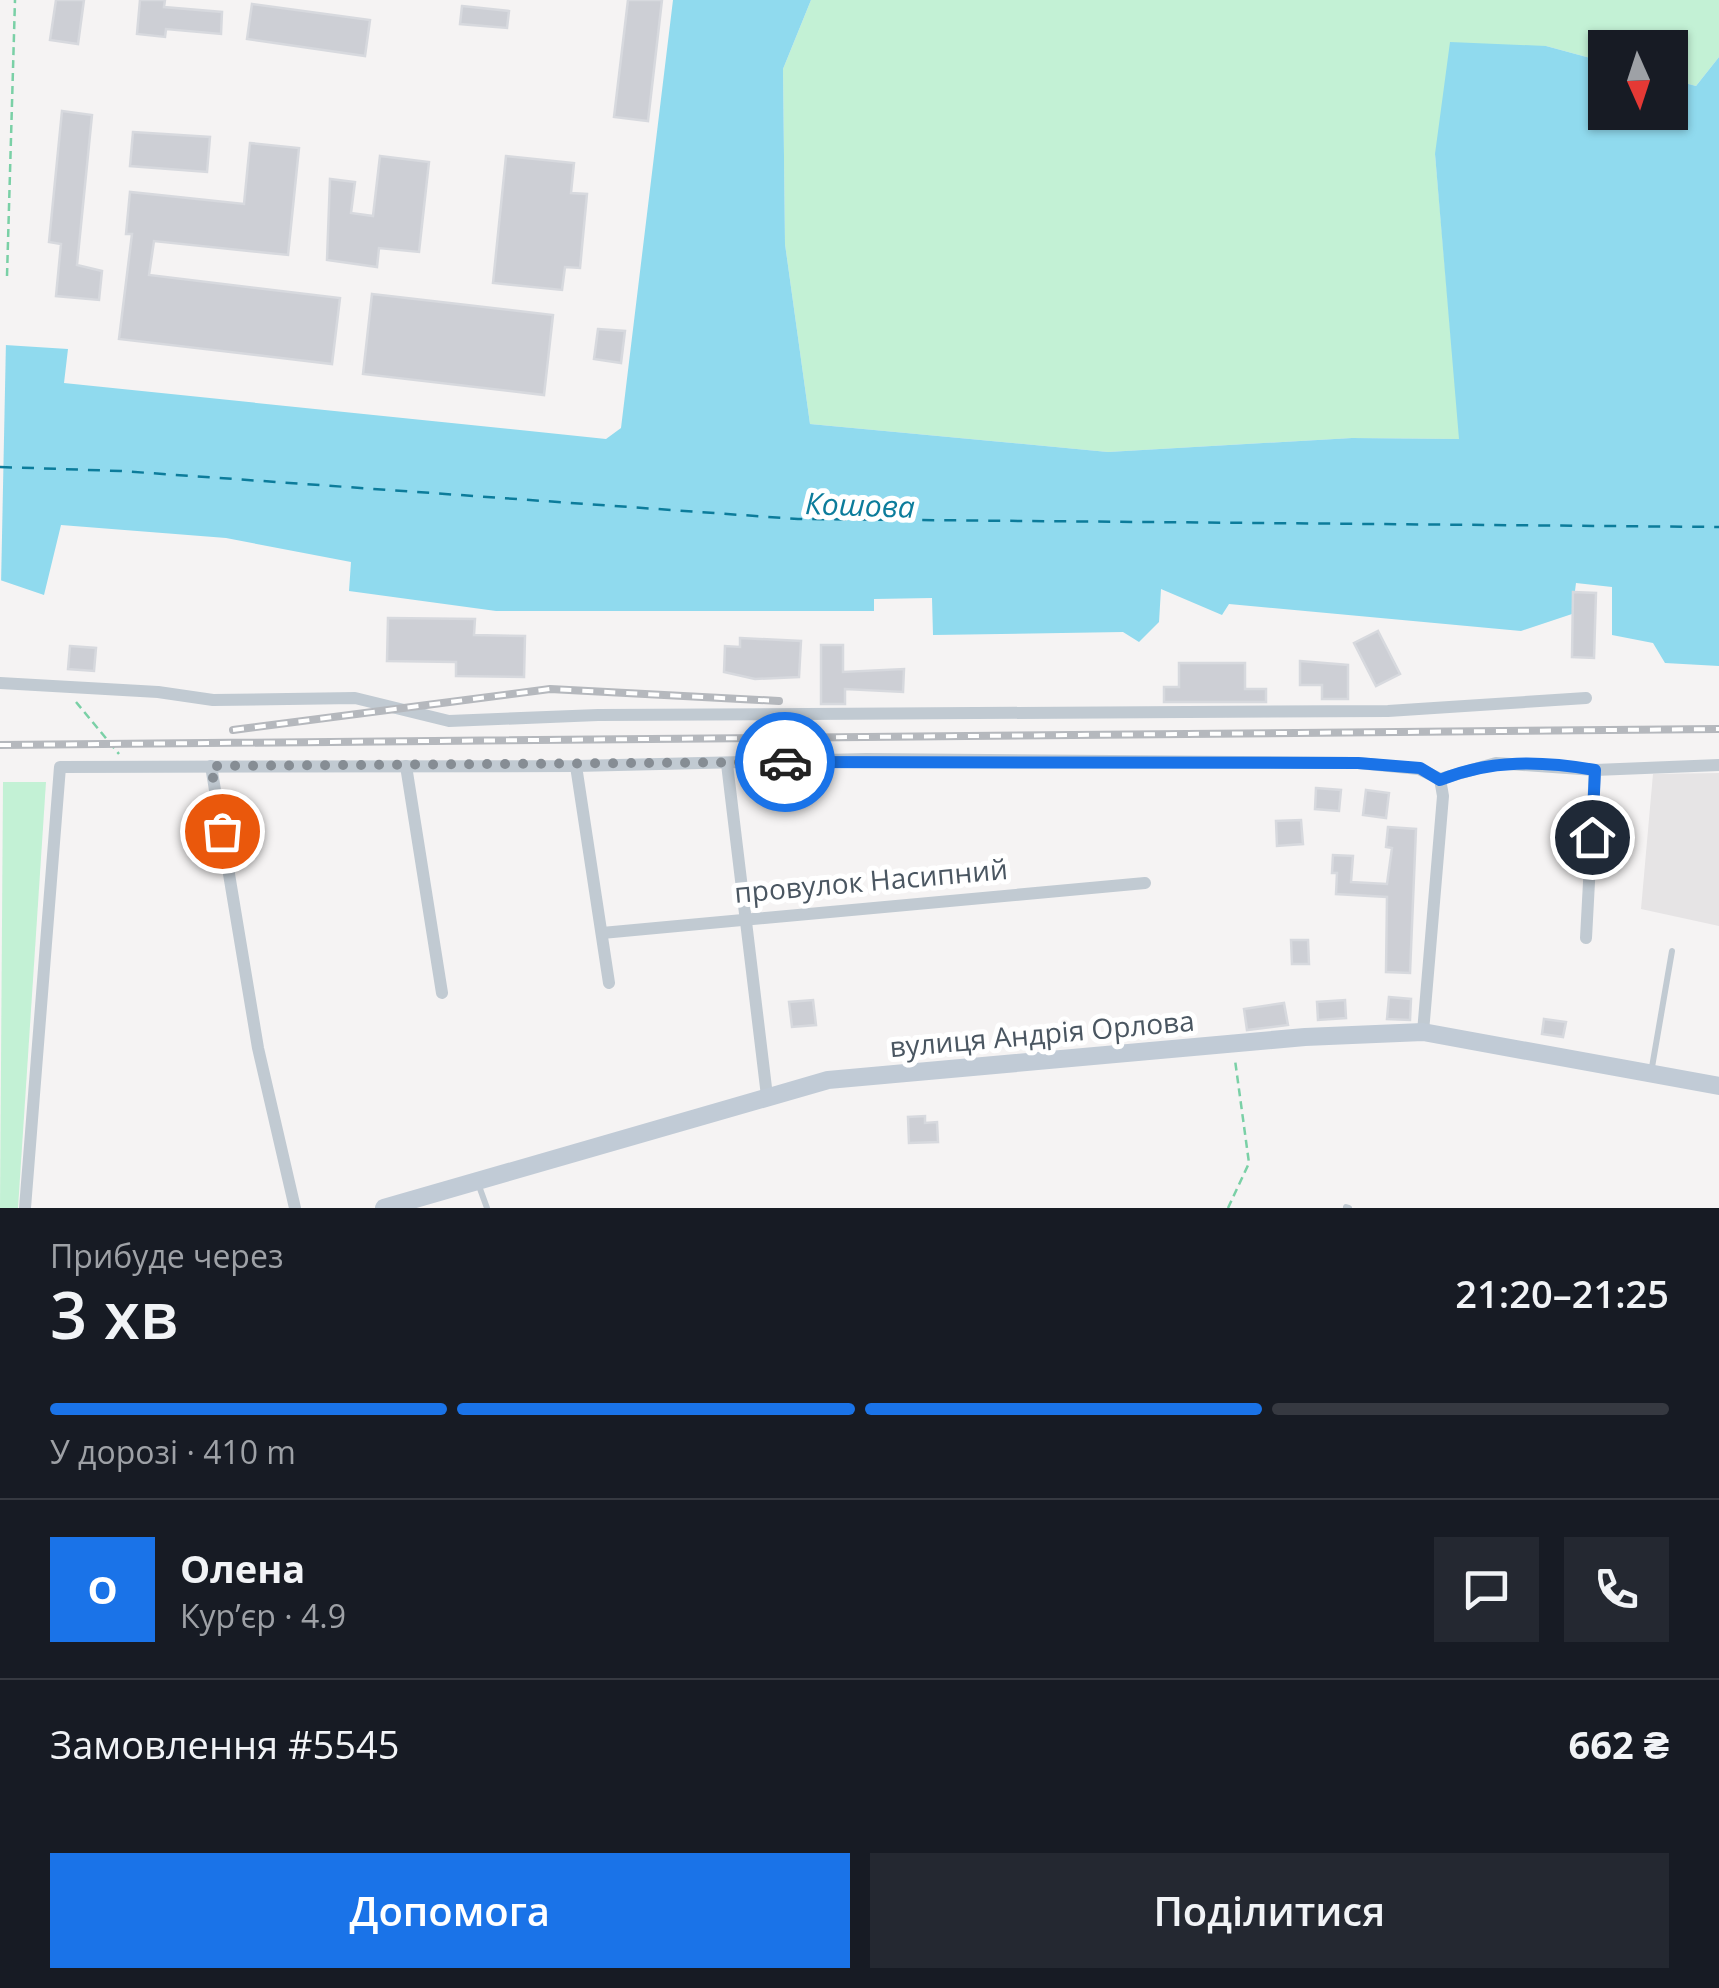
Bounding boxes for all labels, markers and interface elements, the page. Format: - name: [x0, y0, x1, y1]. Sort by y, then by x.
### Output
- north arrow: [1588, 30, 1688, 130]
- map controls: [1588, 30, 1688, 130]
- water label: Кошова: [804, 482, 916, 527]
- courier: [735, 712, 835, 812]
- icon: car: [758, 735, 813, 790]
- pin: [180, 789, 265, 874]
- pin: [1550, 795, 1635, 880]
- icon: bag: [195, 804, 250, 859]
- icon: home: [1565, 810, 1620, 865]
- street label: провулок Насипний: [733, 849, 1009, 911]
- street label: вулиця Андрія Орлова: [888, 1001, 1196, 1065]
- text: Прибуде через: [50, 1234, 283, 1277]
- text: 21:20–21:25: [1455, 1267, 1669, 1319]
- text: 3 хв: [50, 1270, 179, 1358]
- text: У дорозі · 410 m: [50, 1430, 296, 1473]
- button: chat: [1434, 1537, 1539, 1642]
- button: phone: [1564, 1537, 1669, 1642]
- text: Олена: [180, 1542, 305, 1594]
- text: О: [87, 1563, 118, 1615]
- text: Кур’єр · 4.9: [180, 1594, 346, 1637]
- text: Замовлення #5545: [50, 1718, 399, 1770]
- text: 662 ₴: [1569, 1718, 1669, 1770]
- button: Допомога: [50, 1853, 850, 1968]
- button: Поділитися: [870, 1853, 1669, 1968]

